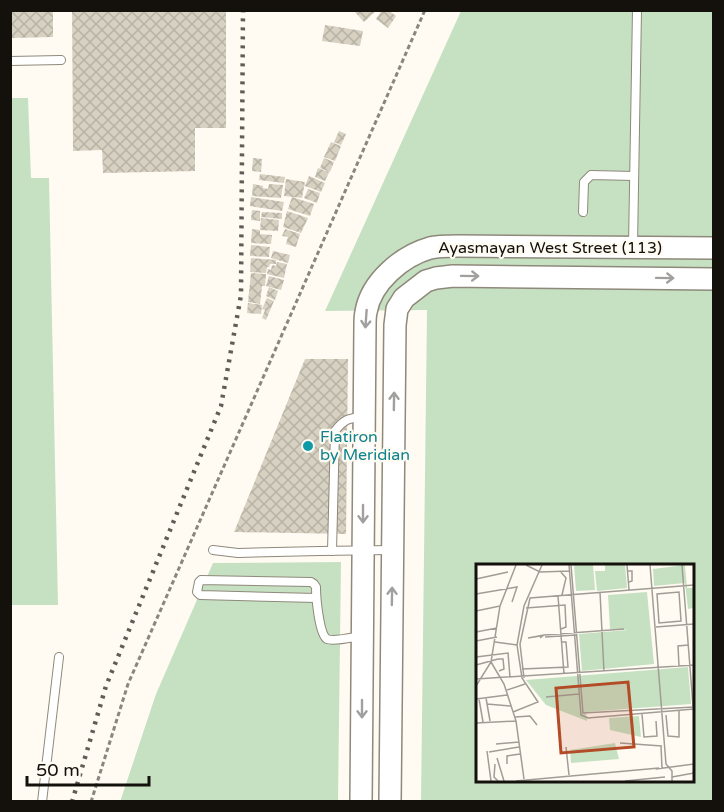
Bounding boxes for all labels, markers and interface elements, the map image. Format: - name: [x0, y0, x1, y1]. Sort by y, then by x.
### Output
- street label: Ayasmayan West Street (113): [438, 238, 662, 258]
- one-way arrow: [460, 270, 480, 282]
- one-way arrow: [655, 272, 675, 284]
- one-way arrow: [360, 309, 371, 328]
- one-way arrow: [388, 392, 400, 412]
- place label: Flatiron by Meridian: [320, 427, 410, 465]
- marker: Flatiron by Meridian: [301, 439, 315, 453]
- one-way arrow: [357, 503, 369, 523]
- inset map: [476, 564, 694, 782]
- one-way arrow: [386, 587, 398, 607]
- one-way arrow: [356, 698, 368, 718]
- scale bar: [27, 749, 148, 787]
- text: 50 m: [36, 759, 80, 781]

